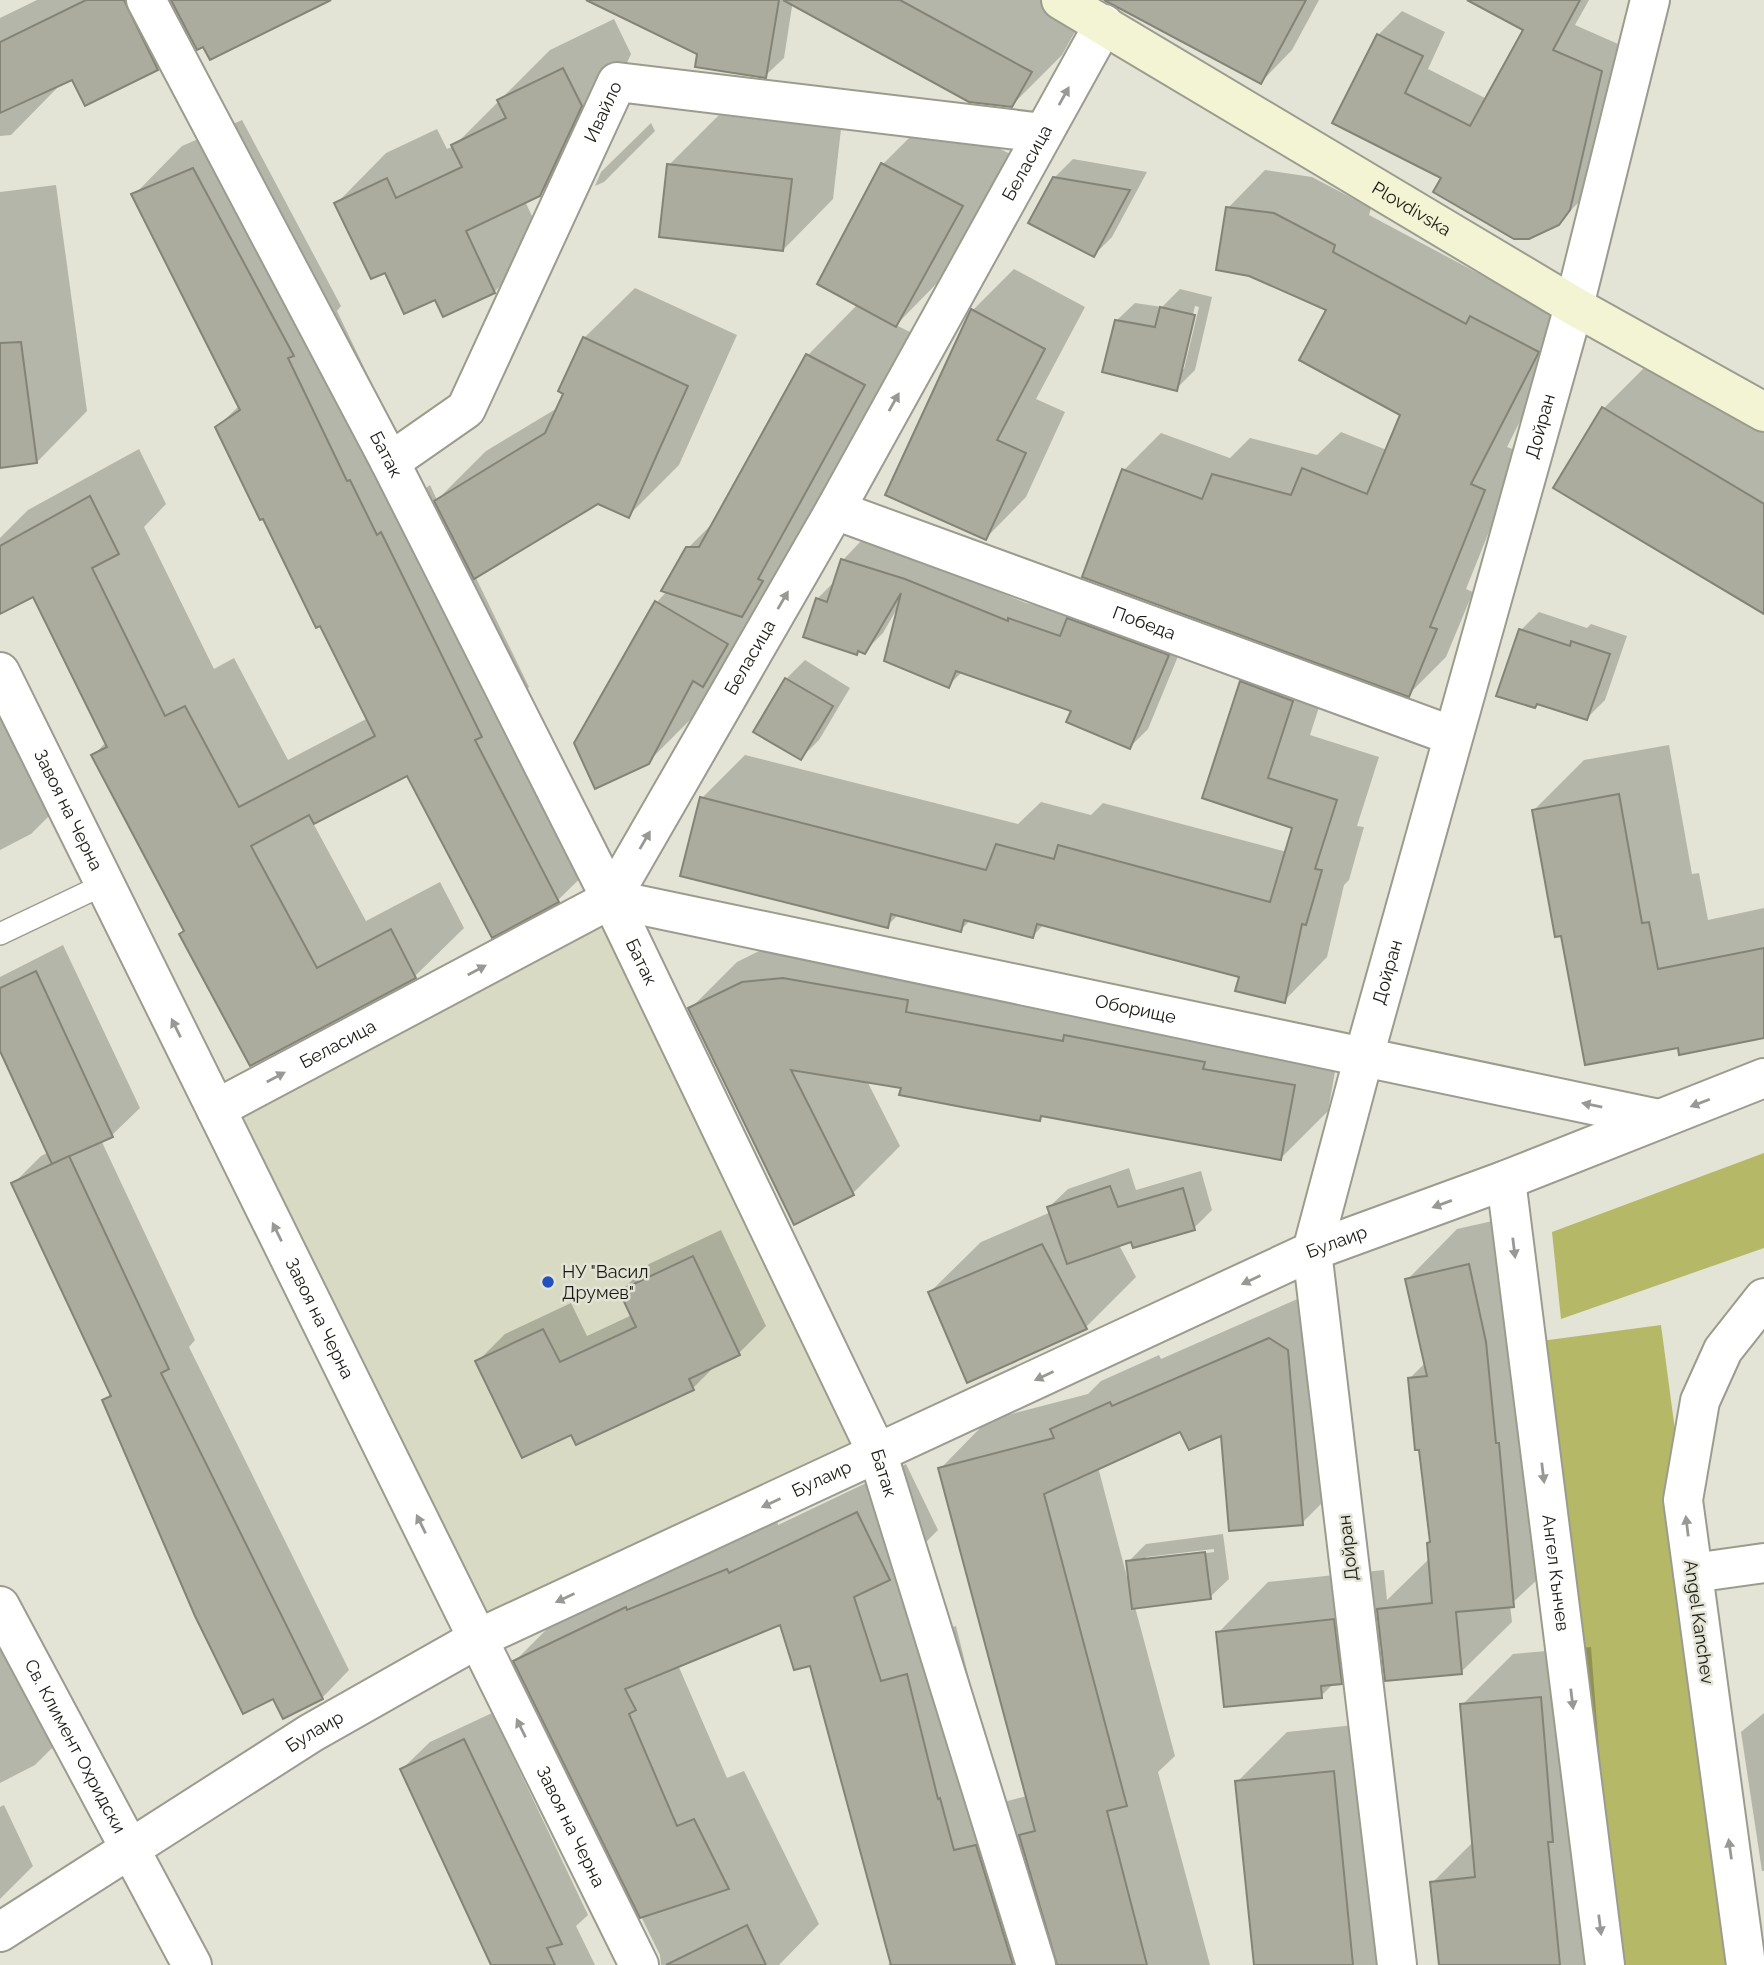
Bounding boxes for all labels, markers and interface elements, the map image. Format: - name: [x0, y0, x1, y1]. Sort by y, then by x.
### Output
- street label: Ивайло: [580, 78, 626, 145]
- one-way arrow: [1058, 86, 1070, 105]
- street label: Беласица: [997, 121, 1056, 204]
- street label: Plovdivska: [1368, 177, 1455, 240]
- street label: Дойран: [1521, 391, 1559, 461]
- one-way arrow: [888, 392, 900, 412]
- street label: Батак: [366, 428, 407, 481]
- one-way arrow: [777, 591, 789, 610]
- street label: Победа: [1110, 601, 1178, 644]
- street label: Беласица: [720, 616, 779, 699]
- street label: Завоя на Черна: [30, 746, 107, 874]
- one-way arrow: [639, 830, 651, 850]
- street label: Батак: [622, 935, 662, 988]
- street label: Дойран: [1368, 937, 1406, 1007]
- one-way arrow: [467, 964, 487, 976]
- street label: Оборище: [1093, 990, 1179, 1027]
- street label: Беласица: [296, 1015, 379, 1073]
- one-way arrow: [170, 1018, 181, 1038]
- one-way arrow: [266, 1071, 286, 1082]
- one-way arrow: [1690, 1098, 1711, 1109]
- one-way arrow: [1581, 1099, 1603, 1110]
- one-way arrow: [1431, 1198, 1452, 1209]
- street label: Булаир: [1303, 1221, 1370, 1262]
- one-way arrow: [271, 1222, 282, 1242]
- one-way arrow: [1509, 1237, 1520, 1259]
- street label: Завоя на Черна: [281, 1254, 359, 1382]
- place label: НУ "Васил Друмев": [562, 1261, 648, 1303]
- marker: НУ "Васил Друмев": [540, 1274, 556, 1290]
- one-way arrow: [1240, 1275, 1261, 1286]
- one-way arrow: [1034, 1371, 1055, 1382]
- street label: Батак: [867, 1446, 901, 1500]
- street label: Булаир: [788, 1456, 855, 1501]
- one-way arrow: [1537, 1463, 1548, 1485]
- one-way arrow: [761, 1497, 781, 1509]
- street label: Ангел Кънчев: [1538, 1513, 1574, 1632]
- one-way arrow: [415, 1514, 426, 1534]
- street label: Дойран: [1333, 1514, 1362, 1582]
- one-way arrow: [1681, 1515, 1692, 1537]
- street label: Angel Kanchev: [1680, 1558, 1719, 1686]
- one-way arrow: [555, 1592, 575, 1604]
- street label: Св. Климент Охридски: [20, 1655, 130, 1837]
- one-way arrow: [1566, 1688, 1577, 1710]
- street label: Булаир: [282, 1706, 347, 1756]
- one-way arrow: [516, 1718, 527, 1738]
- street label: Завоя на Черна: [532, 1762, 610, 1890]
- one-way arrow: [1724, 1838, 1735, 1860]
- one-way arrow: [1595, 1914, 1606, 1936]

